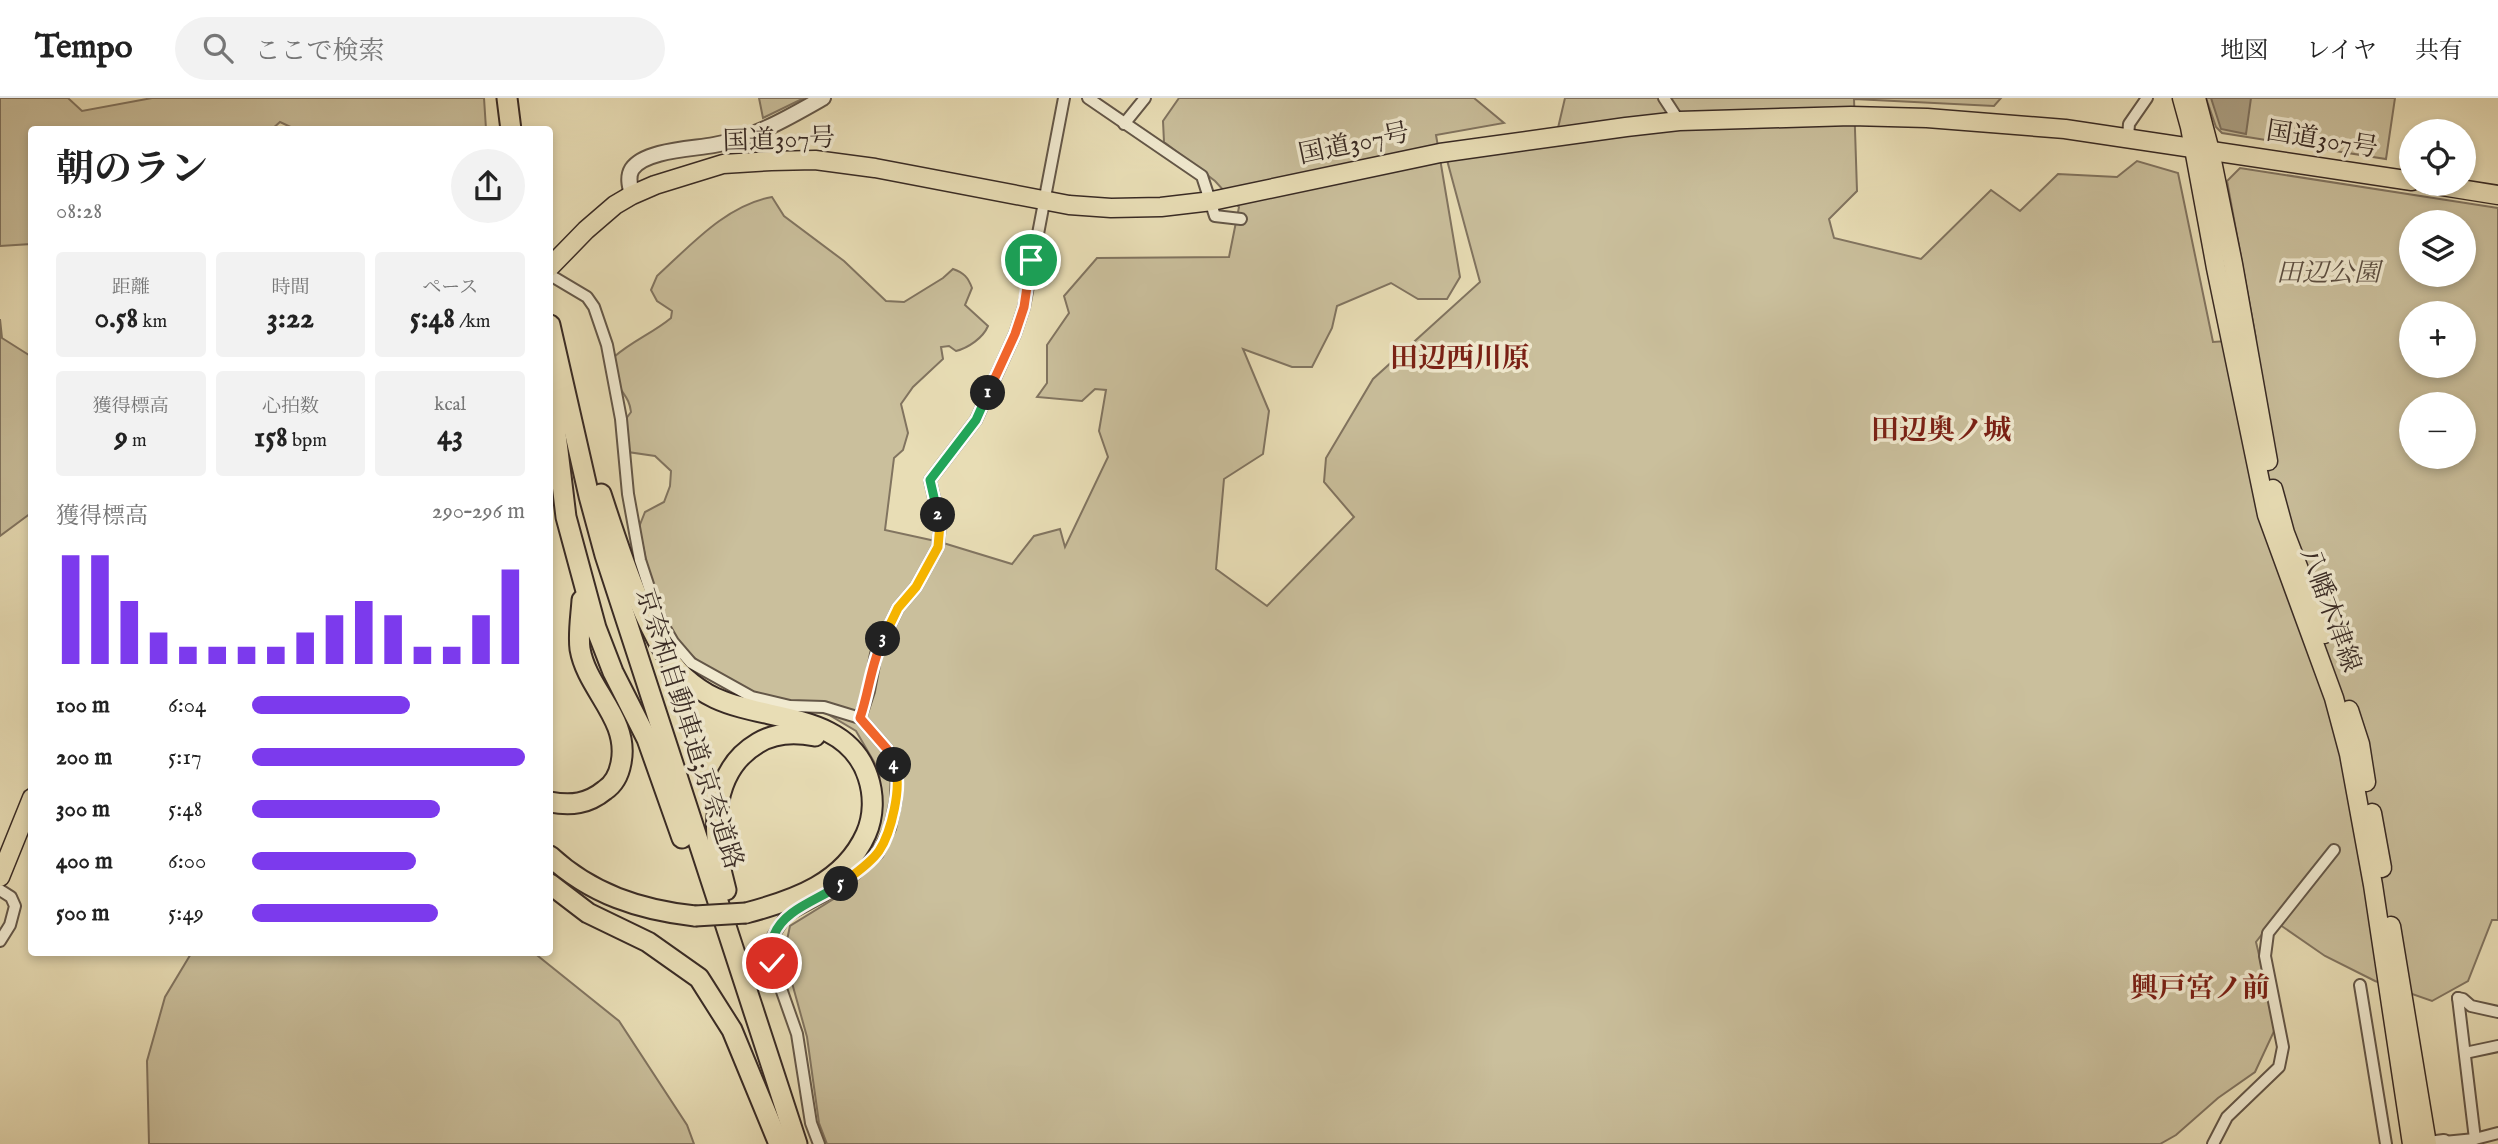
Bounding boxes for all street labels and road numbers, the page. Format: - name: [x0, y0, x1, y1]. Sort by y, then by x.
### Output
- street label: 国道307号: [2264, 115, 2380, 165]
- street label: 国道307号: [1295, 116, 1413, 172]
- street label: 国道307号: [722, 122, 836, 158]
- street label: 八幡木津線: [2292, 543, 2368, 677]
- street label: 京奈和自動車道;京奈道路: [628, 584, 750, 874]

